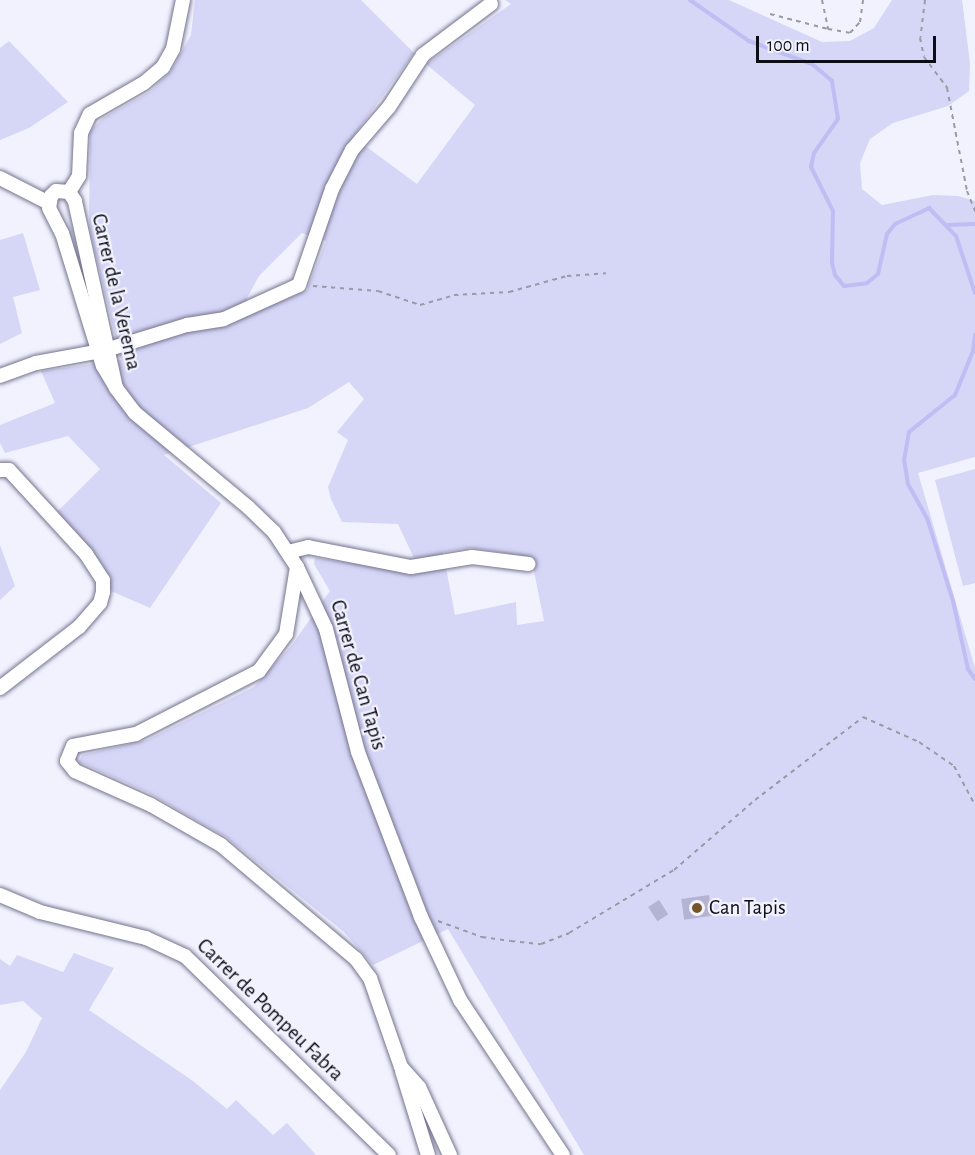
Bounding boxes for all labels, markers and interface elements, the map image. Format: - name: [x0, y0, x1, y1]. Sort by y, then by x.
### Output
- scale bar: [759, 24, 939, 62]
- text: 100 m: [767, 37, 810, 55]
- street label: Carrer de la Verema: [86, 211, 146, 373]
- street label: Carrer de Can Tapis: [325, 597, 391, 753]
- place label: Can Tapis: [709, 895, 786, 921]
- marker: Can Tapis: [690, 901, 704, 915]
- street label: Carrer de Pompeu Fabra: [191, 933, 349, 1087]

